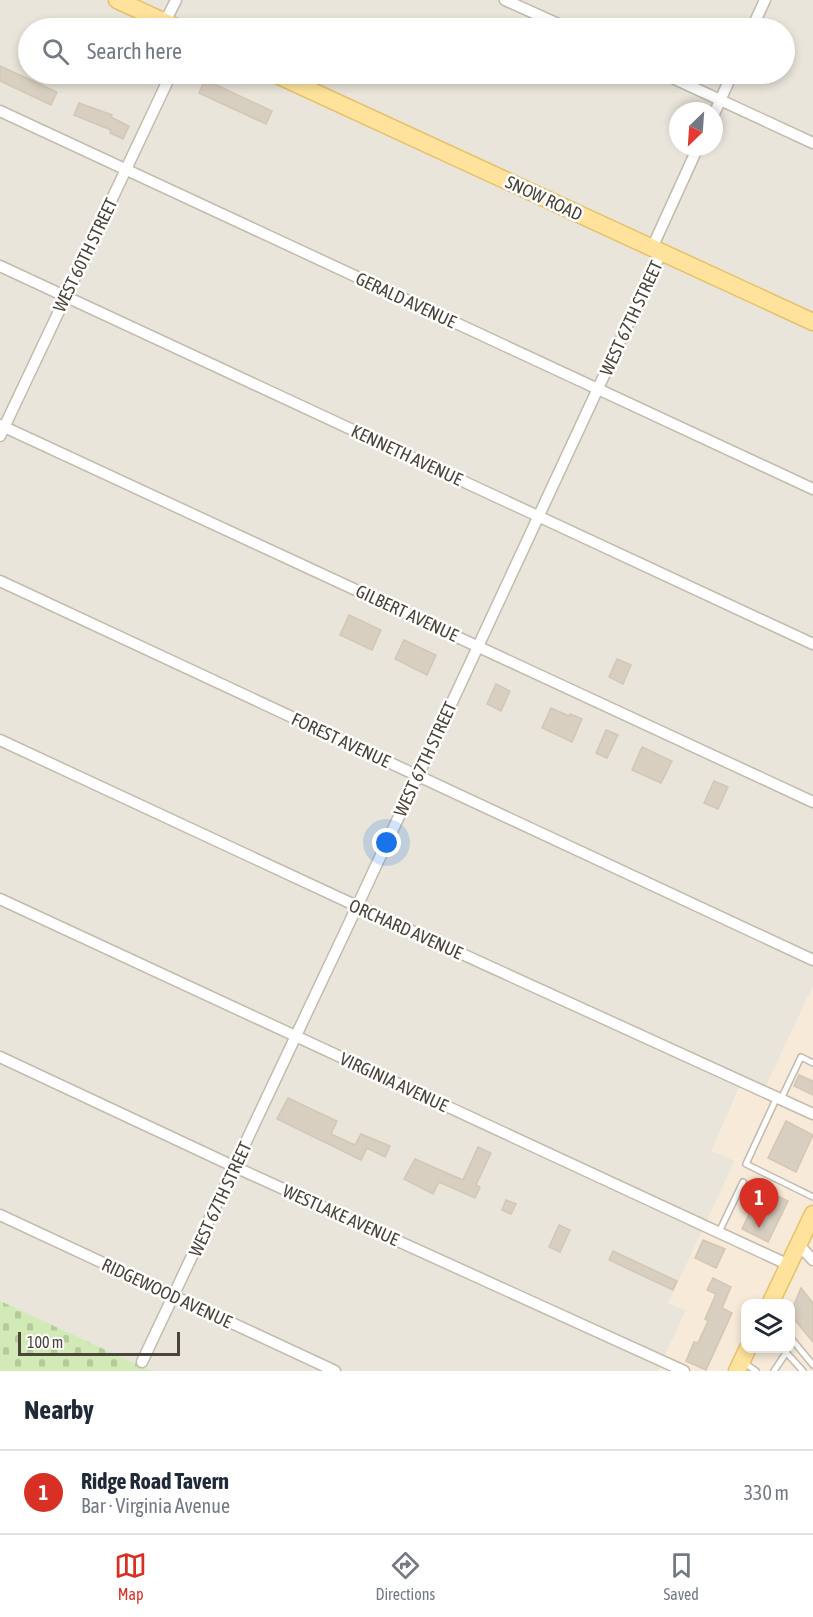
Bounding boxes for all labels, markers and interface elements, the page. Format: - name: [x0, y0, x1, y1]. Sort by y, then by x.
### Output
- search box: [18, 18, 795, 84]
- icon: search: [39, 35, 72, 68]
- text: Search here: [87, 38, 182, 64]
- north arrow: [669, 102, 723, 156]
- street label: SNOW ROAD: [502, 171, 586, 225]
- street label: WEST 60TH STREET: [48, 195, 122, 315]
- street label: WEST 67TH STREET: [595, 257, 667, 379]
- street label: GERALD AVENUE: [352, 268, 460, 333]
- street label: KENNETH AVENUE: [348, 420, 466, 490]
- street label: GILBERT AVENUE: [352, 580, 462, 646]
- street label: WEST 67TH STREET: [389, 698, 461, 820]
- street label: FOREST AVENUE: [288, 708, 394, 772]
- your location: [372, 828, 401, 857]
- street label: ORCHARD AVENUE: [346, 895, 466, 964]
- street label: VIRGINIA AVENUE: [337, 1048, 452, 1116]
- street label: WEST 67TH STREET: [184, 1138, 256, 1260]
- pin: 1: [740, 1178, 778, 1228]
- street label: WESTLAKE AVENUE: [280, 1180, 403, 1250]
- street label: RIDGEWOOD AVENUE: [99, 1254, 236, 1332]
- map controls: [741, 1299, 795, 1353]
- button: layers: [741, 1299, 795, 1353]
- scale bar: [18, 1329, 180, 1356]
- text: 100 m: [27, 1333, 63, 1351]
- text: Nearby: [24, 1395, 94, 1425]
- text: Ridge Road Tavern: [81, 1468, 229, 1494]
- text: 1: [39, 1481, 48, 1504]
- text: 330 m: [744, 1481, 789, 1504]
- text: Bar · Virginia Avenue: [81, 1494, 230, 1517]
- tab: Map: [114, 1549, 147, 1603]
- tab: Directions: [375, 1549, 435, 1603]
- tab: Saved: [663, 1549, 699, 1603]

